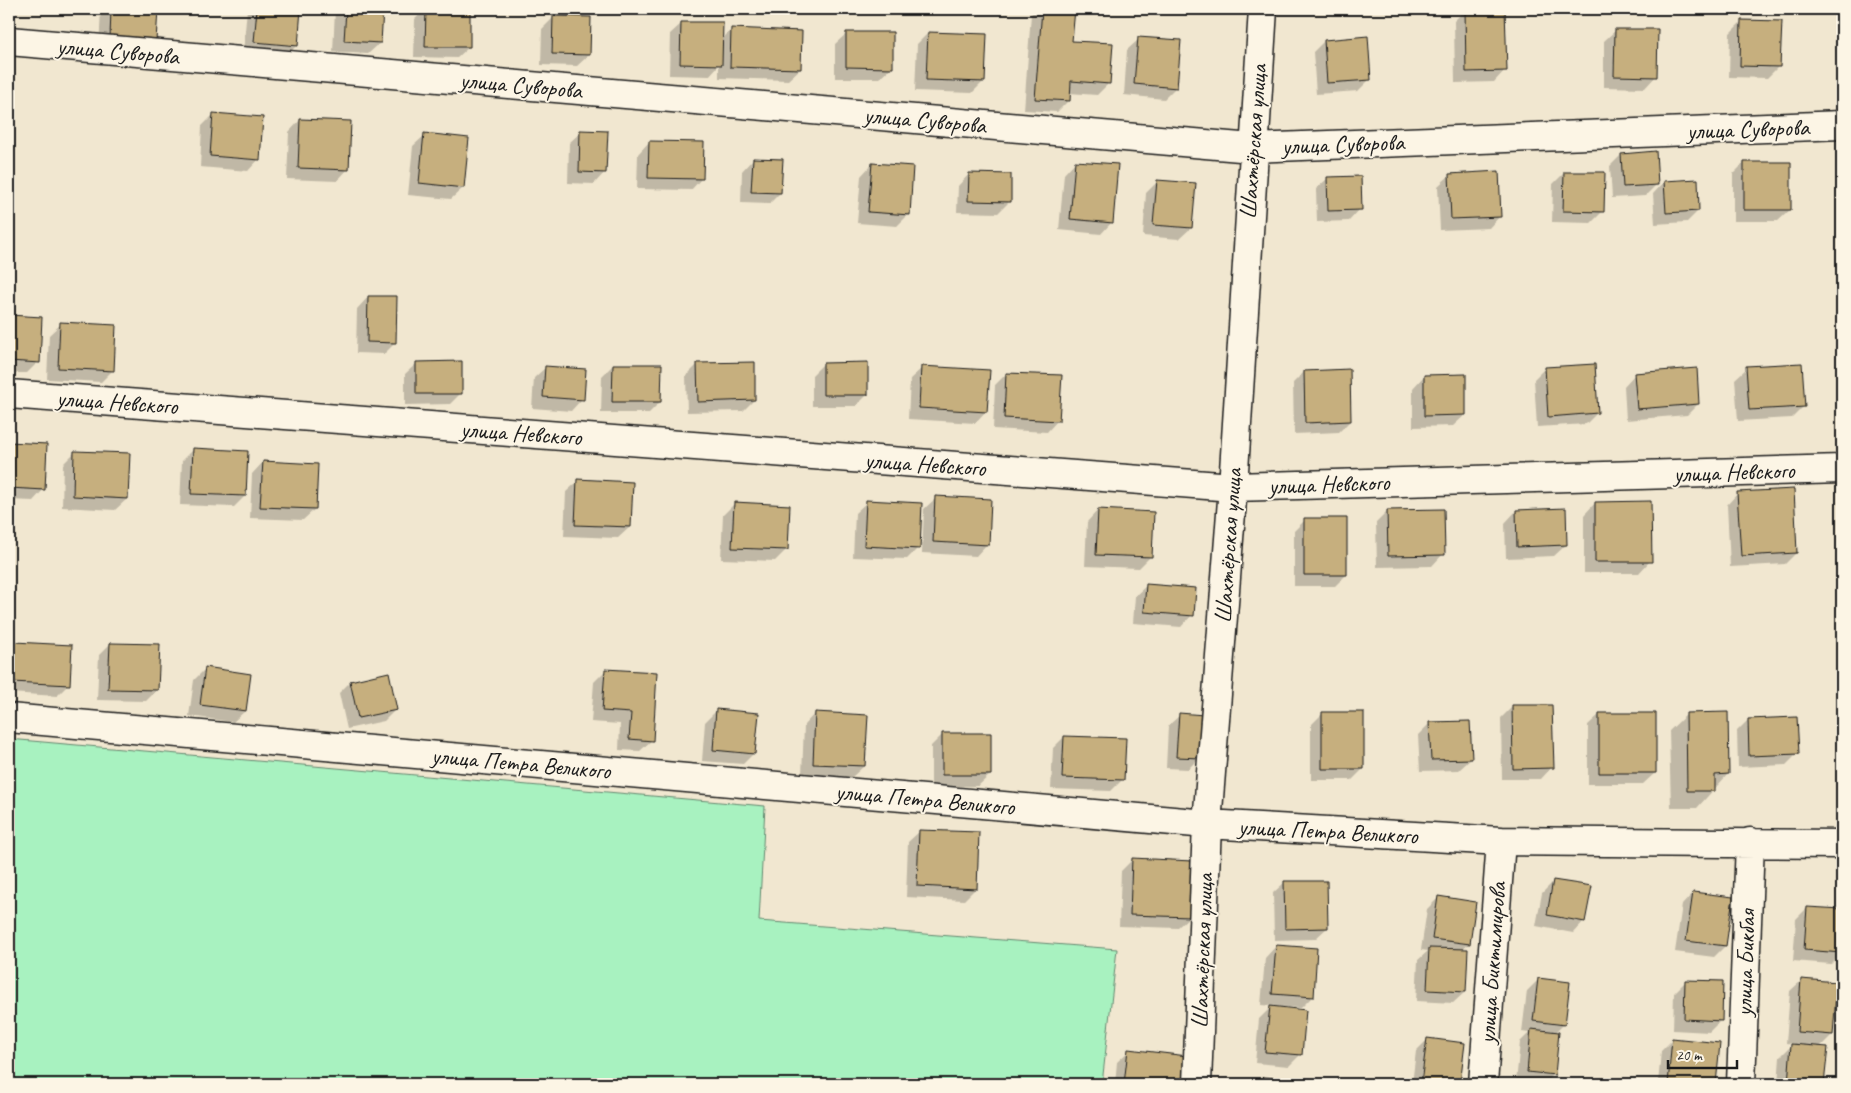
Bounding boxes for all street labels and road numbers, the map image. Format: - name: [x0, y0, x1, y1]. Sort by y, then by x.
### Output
- street label: улица Суворова: [54, 31, 182, 71]
- street label: Шахтёрская улица: [1233, 62, 1273, 220]
- street label: улица Суворова: [457, 65, 585, 105]
- street label: улица Суворова: [861, 100, 989, 140]
- street label: улица Суворова: [1684, 112, 1811, 146]
- street label: улица Суворова: [1279, 127, 1406, 161]
- street label: улица Невского: [54, 383, 180, 421]
- street label: улица Невского: [458, 414, 584, 452]
- street label: улица Невского: [862, 445, 988, 483]
- street label: улица Невского: [1671, 455, 1797, 489]
- street label: Шахтёрская улица: [1208, 466, 1248, 624]
- street label: улица Невского: [1266, 467, 1392, 501]
- street label: улица Петра Великого: [428, 740, 613, 786]
- street label: улица Петра Великого: [832, 776, 1017, 822]
- street label: улица Петра Великого: [1235, 811, 1420, 851]
- street label: Шахтёрская улица: [1184, 872, 1220, 1029]
- street label: улица Биктимирова: [1471, 880, 1513, 1047]
- street label: улица Бикбая: [1728, 907, 1762, 1019]

